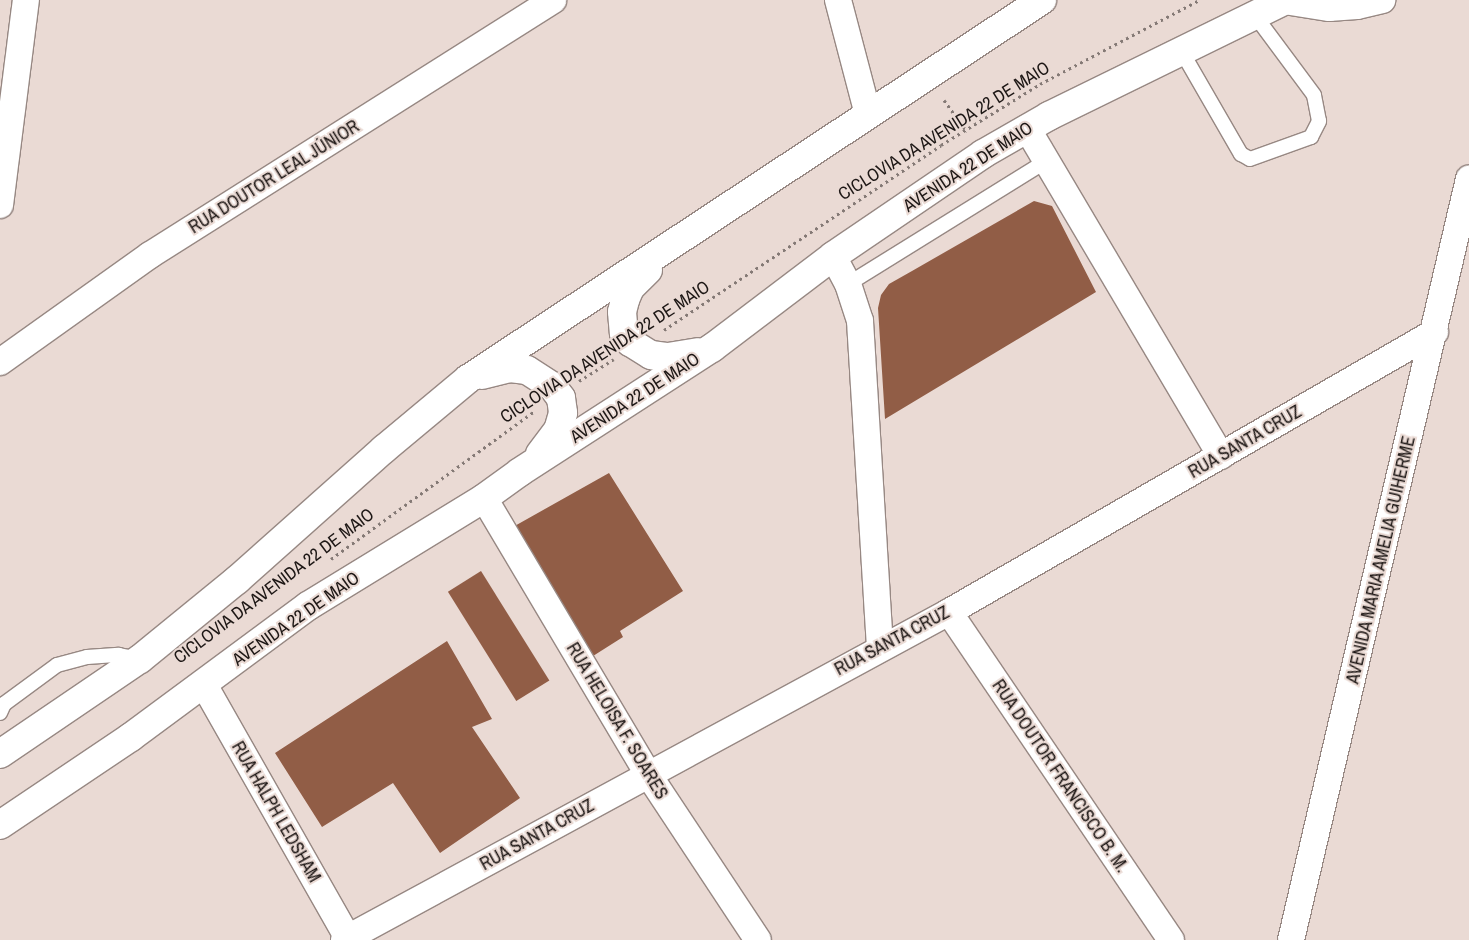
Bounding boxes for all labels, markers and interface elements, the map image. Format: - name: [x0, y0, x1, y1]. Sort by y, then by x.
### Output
- street label: CICLOVIA DA AVENIDA 22 DE MAIO: [833, 56, 1055, 206]
- street label: RUA DOUTOR LEAL JÚNIOR: [184, 115, 364, 239]
- street label: AVENIDA 22 DE MAIO: [899, 117, 1037, 217]
- street label: CICLOVIA DA AVENIDA 22 DE MAIO: [495, 275, 715, 429]
- street label: AVENIDA 22 DE MAIO: [566, 348, 704, 448]
- street label: RUA SANTA CRUZ: [1184, 401, 1306, 483]
- street label: AVENIDA MARIA AMELIA GUIHERME: [1342, 433, 1420, 687]
- street label: CICLOVIA DA AVENIDA 22 DE MAIO: [168, 503, 380, 669]
- street label: AVENIDA 22 DE MAIO: [228, 567, 364, 671]
- street label: RUA SANTA CRUZ: [830, 601, 954, 681]
- street label: RUA HELOISA F. SOARES: [561, 638, 673, 804]
- street label: RUA DOUTOR FRANCISCO B. M.: [987, 675, 1133, 877]
- street label: RUA HALPH LEDSHAM: [227, 737, 325, 887]
- street label: RUA SANTA CRUZ: [476, 794, 598, 876]

